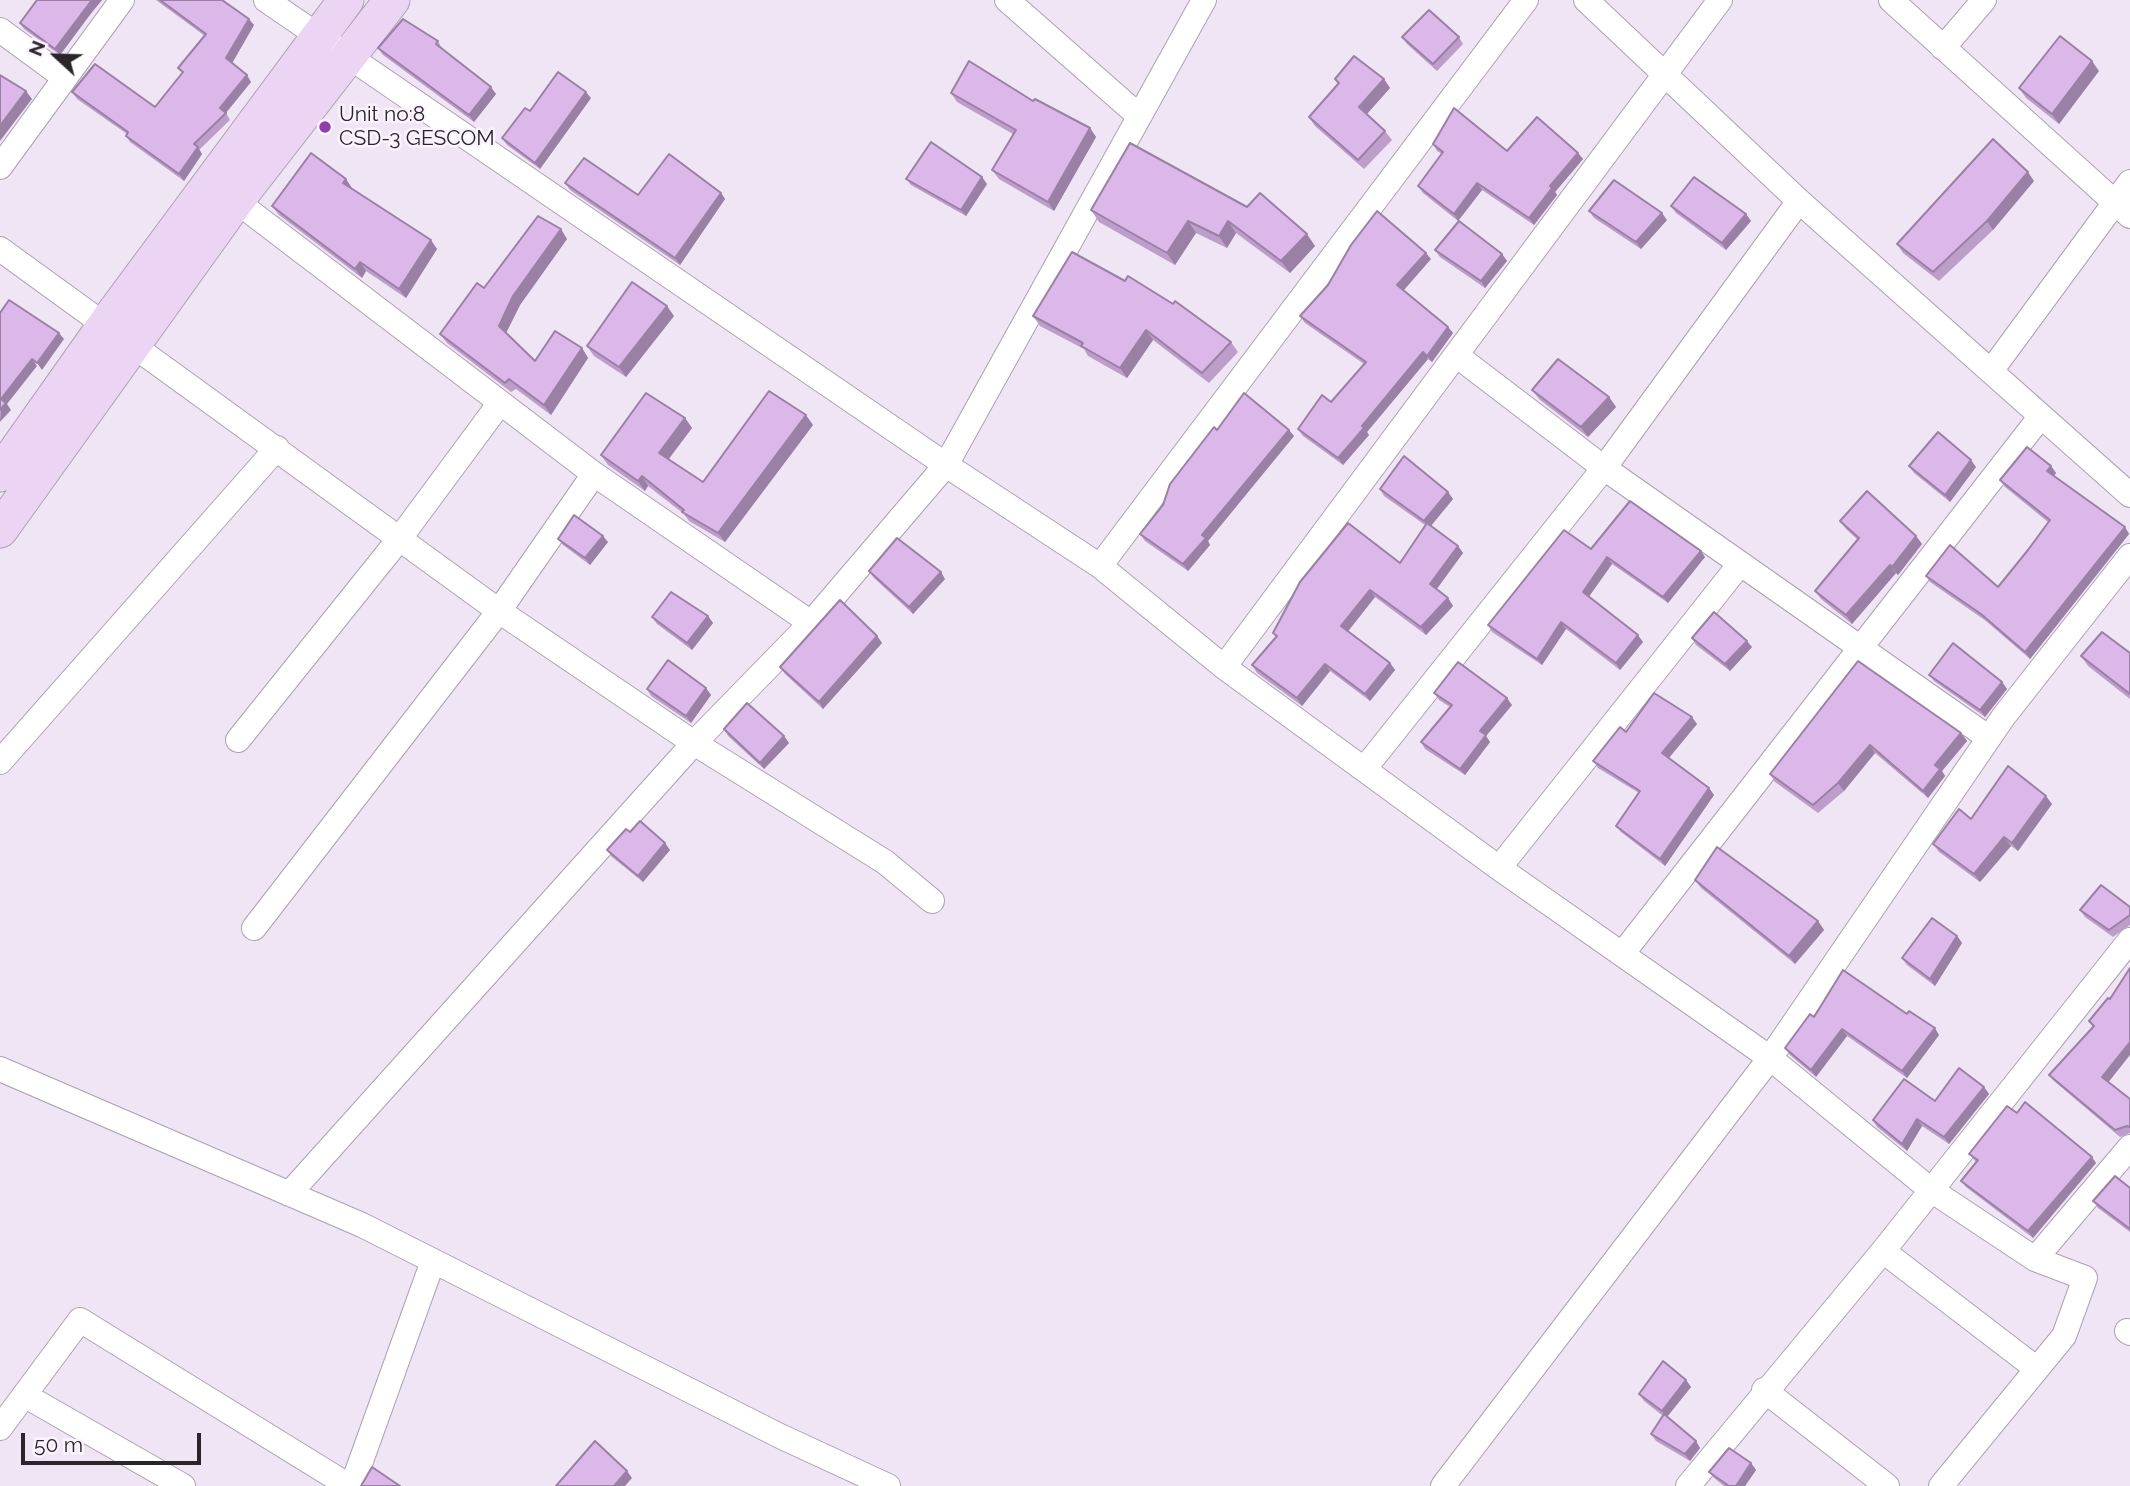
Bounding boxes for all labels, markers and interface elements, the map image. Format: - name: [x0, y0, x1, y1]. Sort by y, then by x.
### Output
- north arrow: [21, 21, 91, 91]
- text: N: [24, 37, 49, 59]
- place label: Unit no:8 CSD-3 GESCOM: [339, 102, 495, 152]
- marker: Unit no:8 CSD-3 GESCOM: [317, 119, 333, 135]
- scale bar: [24, 1420, 205, 1464]
- text: 50 m: [34, 1432, 83, 1457]

